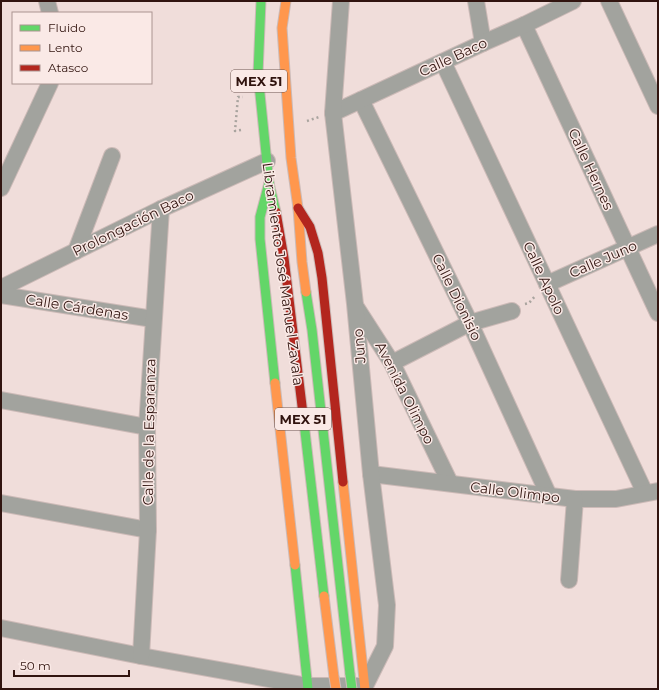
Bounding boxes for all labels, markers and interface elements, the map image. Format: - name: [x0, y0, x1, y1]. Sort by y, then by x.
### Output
- legend: [12, 12, 152, 84]
- text: Fluido: [48, 20, 86, 35]
- street label: Calle Baco: [416, 33, 490, 81]
- text: Lento: [48, 40, 83, 55]
- text: Atasco: [48, 60, 88, 75]
- road number: MEX 51: [231, 70, 287, 92]
- street label: Calle Hernes: [564, 125, 618, 213]
- street label: Libramiento José Manuel Zavala: [258, 161, 308, 387]
- street label: Prolongación Baco: [69, 186, 197, 260]
- street label: Calle Juno: [566, 236, 640, 282]
- street label: Calle Apolo: [519, 239, 569, 318]
- street label: Calle Dionisio: [428, 251, 486, 344]
- street label: Calle Cárdenas: [24, 290, 130, 324]
- street label: Juno: [349, 328, 370, 365]
- street label: Avenida Olimpo: [371, 339, 439, 447]
- street label: Calle de la Esparanza: [139, 358, 159, 506]
- road number: MEX 51: [275, 408, 331, 430]
- street label: Calle Olimpo: [469, 478, 561, 506]
- scale bar: [14, 652, 129, 678]
- text: 50 m: [20, 658, 51, 673]

